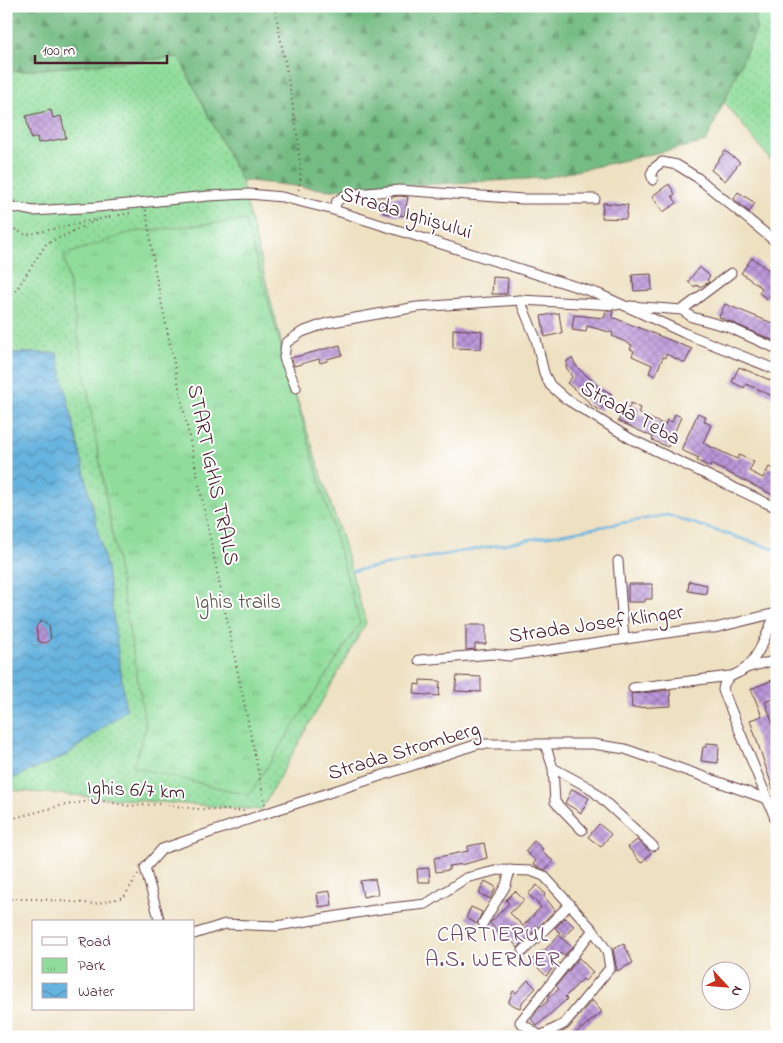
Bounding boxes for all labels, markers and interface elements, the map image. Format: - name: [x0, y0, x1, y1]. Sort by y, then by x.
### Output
- scale bar: [35, 32, 168, 64]
- text: 100 m: [42, 40, 75, 62]
- street label: Strada Ighișului: [336, 180, 475, 250]
- street label: Strada Teba: [574, 374, 686, 454]
- street label: START IGHIS TRAILS: [178, 382, 246, 568]
- park label: Ighis trails: [195, 588, 281, 620]
- street label: Strada Josef Klinger: [507, 598, 686, 654]
- street label: Strada Stromberg: [324, 715, 484, 791]
- street label: Ighis 6/7 km: [86, 773, 186, 811]
- legend: [32, 920, 195, 1010]
- district label: CARTIERUL A.S. WERNER: [425, 920, 561, 977]
- text: Road: [78, 931, 111, 953]
- text: Park: [78, 955, 106, 977]
- north arrow: [700, 960, 750, 1010]
- text: Water: [78, 981, 114, 1003]
- text: N: [725, 982, 748, 1000]

